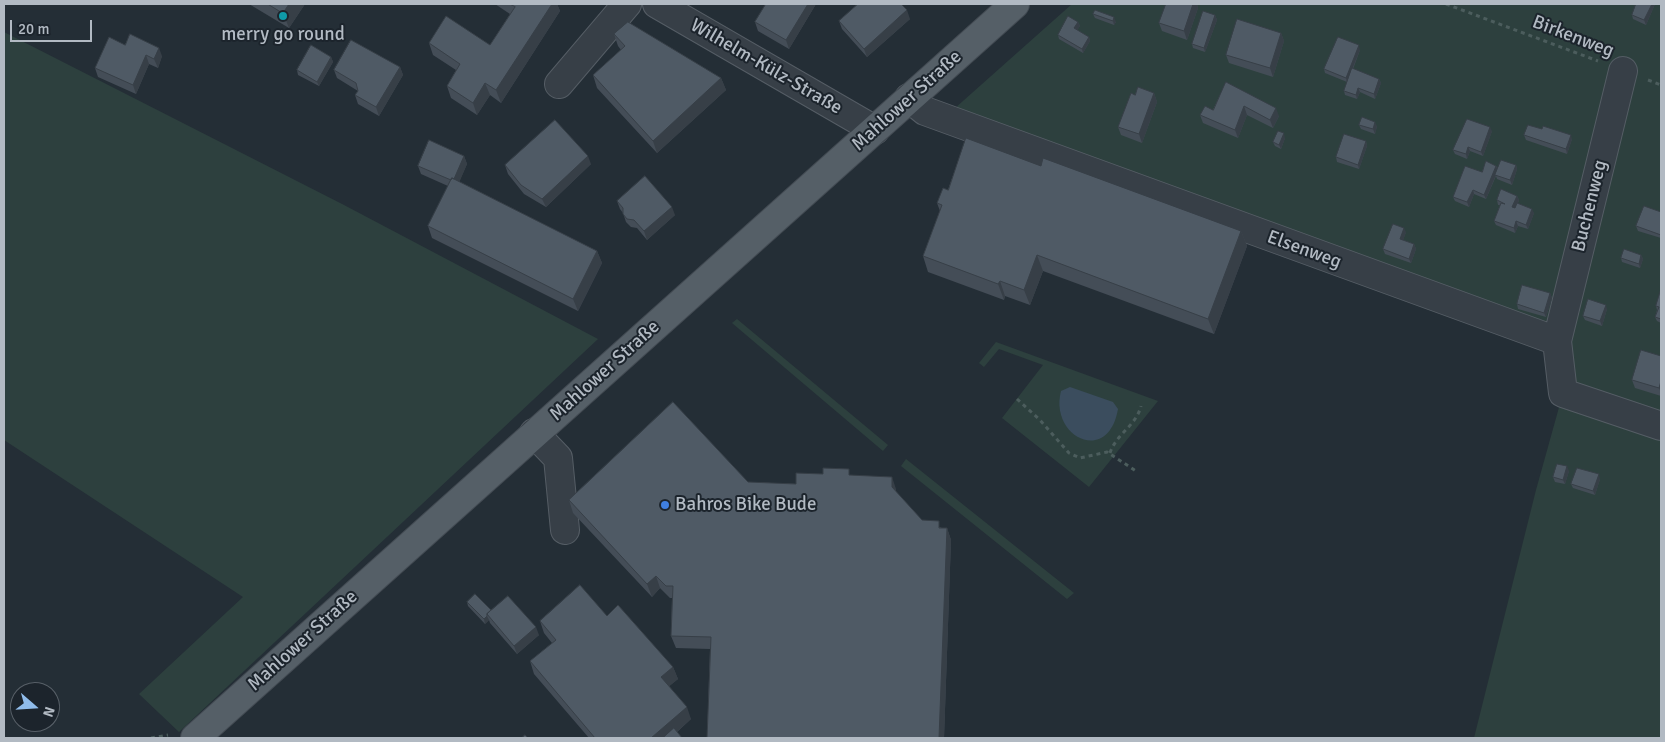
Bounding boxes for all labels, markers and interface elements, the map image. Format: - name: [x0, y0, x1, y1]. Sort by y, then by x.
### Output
- scale bar: [12, 10, 95, 42]
- marker: merry go round: [277, 10, 289, 22]
- street label: Birkenweg: [1529, 11, 1617, 63]
- street label: Wilhelm-Külz-Straße: [686, 14, 846, 120]
- text: 20 m: [18, 20, 49, 38]
- place label: merry go round: [221, 24, 345, 46]
- street label: Mahlower Straße: [847, 46, 967, 156]
- street label: Buchenweg: [1568, 158, 1612, 254]
- street label: Elsenweg: [1264, 226, 1344, 274]
- street label: Mahlower Straße: [545, 316, 665, 426]
- place label: Bahros Bike Bude: [675, 494, 816, 516]
- marker: Bahros Bike Bude: [659, 499, 671, 511]
- street label: Mahlower Straße: [243, 586, 363, 696]
- north arrow: [10, 682, 60, 732]
- text: N: [39, 704, 58, 719]

